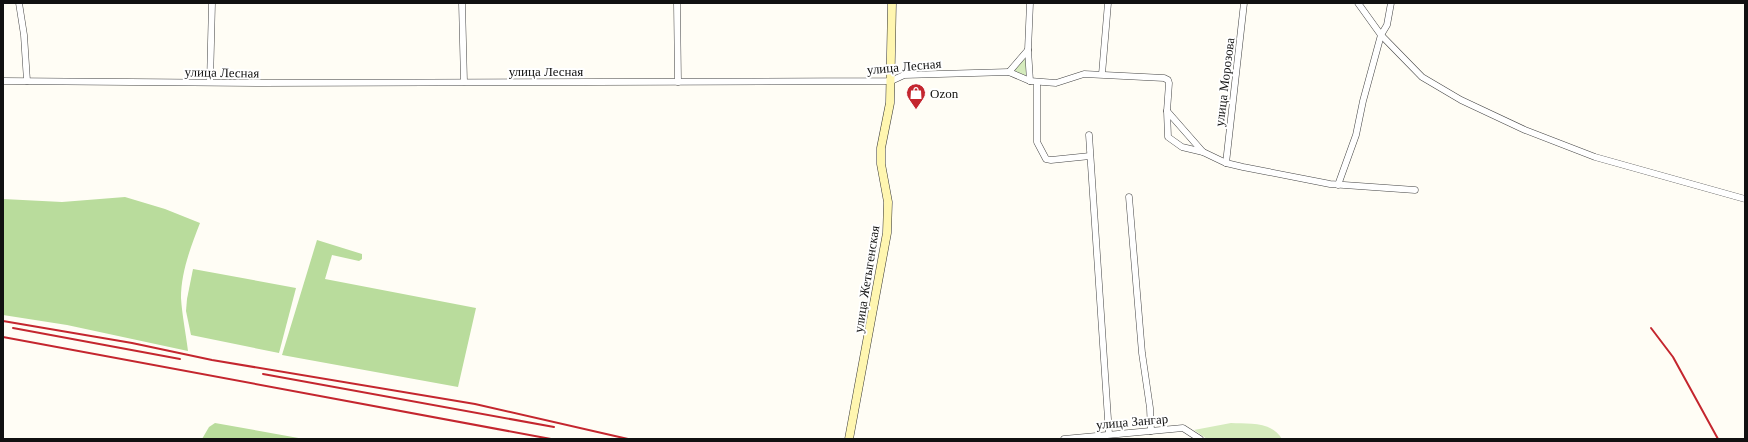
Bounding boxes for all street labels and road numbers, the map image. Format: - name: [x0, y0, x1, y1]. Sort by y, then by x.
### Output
- street label: улица Морозова: [1212, 37, 1237, 127]
- street label: улица Лесная: [866, 56, 942, 77]
- street label: улица Лесная: [185, 64, 259, 81]
- street label: улица Лесная: [509, 64, 583, 79]
- street label: улица Жетыгенская: [851, 225, 882, 334]
- street label: улица Зангар: [1095, 411, 1169, 432]

